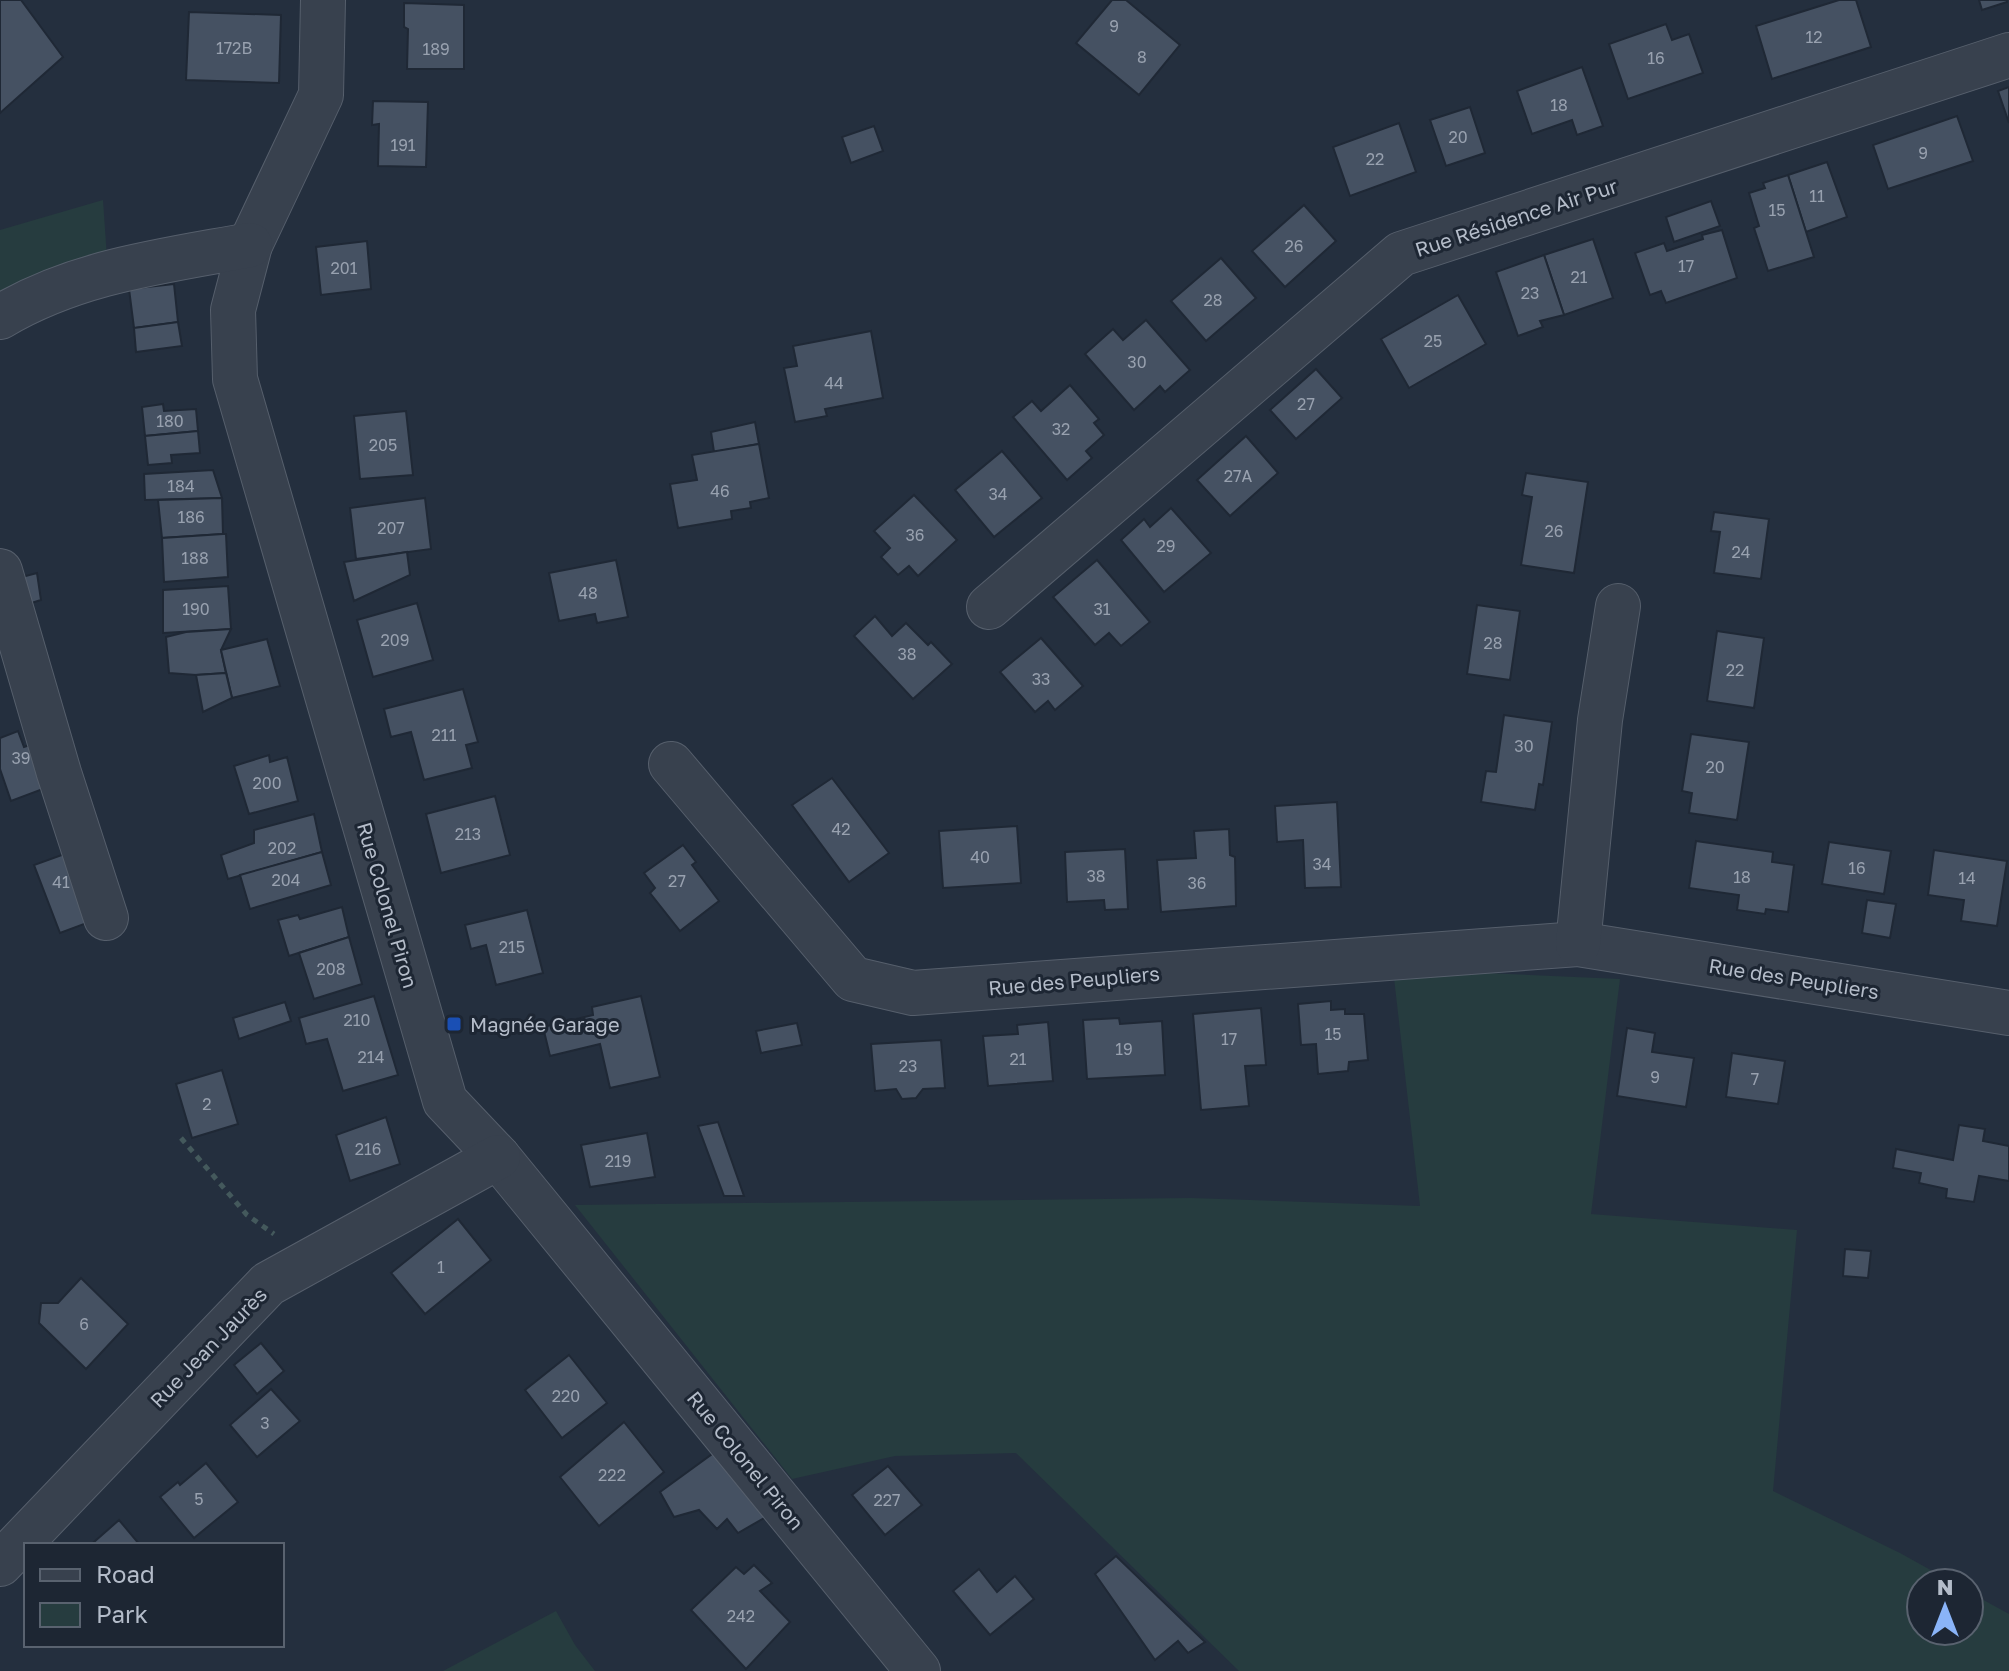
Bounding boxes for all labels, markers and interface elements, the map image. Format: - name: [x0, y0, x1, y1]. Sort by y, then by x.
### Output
- house number: 9: [1109, 16, 1119, 36]
- house number: 12: [1805, 27, 1823, 47]
- house number: 172B: [216, 38, 252, 58]
- house number: 189: [422, 39, 450, 59]
- house number: 8: [1137, 47, 1147, 67]
- house number: 16: [1647, 48, 1665, 68]
- house number: 18: [1550, 95, 1568, 115]
- house number: 20: [1448, 127, 1468, 147]
- house number: 191: [390, 135, 416, 155]
- house number: 9: [1918, 143, 1928, 163]
- house number: 22: [1366, 149, 1384, 169]
- street label: Rue Résidence Air Pur: [1412, 173, 1620, 261]
- house number: 11: [1809, 186, 1825, 206]
- house number: 15: [1768, 200, 1786, 220]
- house number: 26: [1285, 236, 1303, 256]
- house number: 17: [1678, 256, 1694, 276]
- house number: 201: [331, 258, 358, 278]
- house number: 21: [1570, 267, 1588, 287]
- house number: 23: [1521, 283, 1539, 303]
- house number: 28: [1203, 290, 1223, 310]
- house number: 25: [1424, 331, 1442, 351]
- house number: 30: [1127, 352, 1147, 372]
- house number: 44: [824, 373, 844, 393]
- house number: 27: [1297, 394, 1315, 414]
- house number: 180: [156, 411, 184, 431]
- house number: 32: [1052, 419, 1070, 439]
- house number: 205: [369, 435, 397, 455]
- house number: 27A: [1224, 466, 1253, 486]
- house number: 184: [167, 476, 195, 496]
- house number: 46: [710, 481, 730, 501]
- house number: 34: [988, 484, 1008, 504]
- house number: 186: [177, 507, 205, 527]
- house number: 207: [377, 518, 405, 538]
- house number: 26: [1545, 521, 1563, 541]
- house number: 36: [905, 525, 925, 545]
- house number: 29: [1157, 536, 1175, 556]
- house number: 24: [1731, 542, 1751, 562]
- house number: 188: [181, 548, 209, 568]
- house number: 48: [578, 583, 598, 603]
- house number: 190: [182, 599, 210, 619]
- house number: 31: [1093, 599, 1111, 619]
- house number: 209: [381, 630, 409, 650]
- house number: 28: [1483, 633, 1503, 653]
- house number: 38: [897, 644, 917, 664]
- house number: 22: [1726, 660, 1744, 680]
- house number: 33: [1032, 669, 1050, 689]
- house number: 211: [432, 725, 457, 745]
- house number: 30: [1514, 736, 1534, 756]
- house number: 39: [11, 748, 31, 768]
- house number: 20: [1705, 757, 1725, 777]
- house number: 200: [252, 773, 282, 793]
- street label: Rue Colonel Piron: [353, 819, 423, 991]
- house number: 42: [831, 819, 851, 839]
- house number: 213: [455, 824, 481, 844]
- house number: 202: [268, 838, 296, 858]
- house number: 40: [970, 847, 990, 867]
- house number: 34: [1312, 854, 1332, 874]
- house number: 16: [1848, 858, 1866, 878]
- house number: 38: [1086, 866, 1106, 886]
- house number: 18: [1733, 867, 1751, 887]
- house number: 14: [1958, 868, 1976, 888]
- house number: 204: [272, 870, 300, 890]
- house number: 27: [668, 871, 686, 891]
- house number: 41: [52, 872, 70, 892]
- house number: 36: [1187, 873, 1207, 893]
- house number: 215: [499, 937, 525, 957]
- street label: Rue des Peupliers: [1707, 953, 1881, 1003]
- house number: 208: [317, 959, 345, 979]
- street label: Rue des Peupliers: [987, 961, 1161, 999]
- house number: 210: [344, 1010, 370, 1030]
- place label: Magnée Garage: [470, 1012, 620, 1036]
- marker: Magnée Garage: [445, 1015, 463, 1033]
- house number: 15: [1324, 1024, 1342, 1044]
- house number: 17: [1221, 1029, 1237, 1049]
- house number: 19: [1115, 1039, 1133, 1059]
- house number: 214: [358, 1047, 384, 1067]
- house number: 21: [1009, 1049, 1027, 1069]
- house number: 23: [899, 1056, 917, 1076]
- house number: 9: [1650, 1067, 1660, 1087]
- house number: 7: [1751, 1069, 1759, 1089]
- house number: 2: [202, 1094, 212, 1114]
- house number: 216: [355, 1139, 381, 1159]
- house number: 219: [605, 1151, 631, 1171]
- house number: 1: [437, 1257, 445, 1277]
- street label: Rue Jean Jaurès: [145, 1282, 271, 1412]
- house number: 6: [79, 1314, 89, 1334]
- house number: 220: [552, 1386, 580, 1406]
- street label: Rue Colonel Piron: [683, 1386, 809, 1534]
- house number: 3: [260, 1413, 270, 1433]
- house number: 222: [598, 1465, 626, 1485]
- house number: 5: [194, 1489, 204, 1509]
- house number: 227: [873, 1490, 901, 1510]
- legend: [24, 1543, 284, 1647]
- text: Road: [96, 1559, 155, 1588]
- north arrow: [1905, 1567, 1985, 1647]
- text: N: [1937, 1573, 1953, 1600]
- text: Park: [96, 1599, 148, 1628]
- house number: 242: [727, 1606, 755, 1626]

